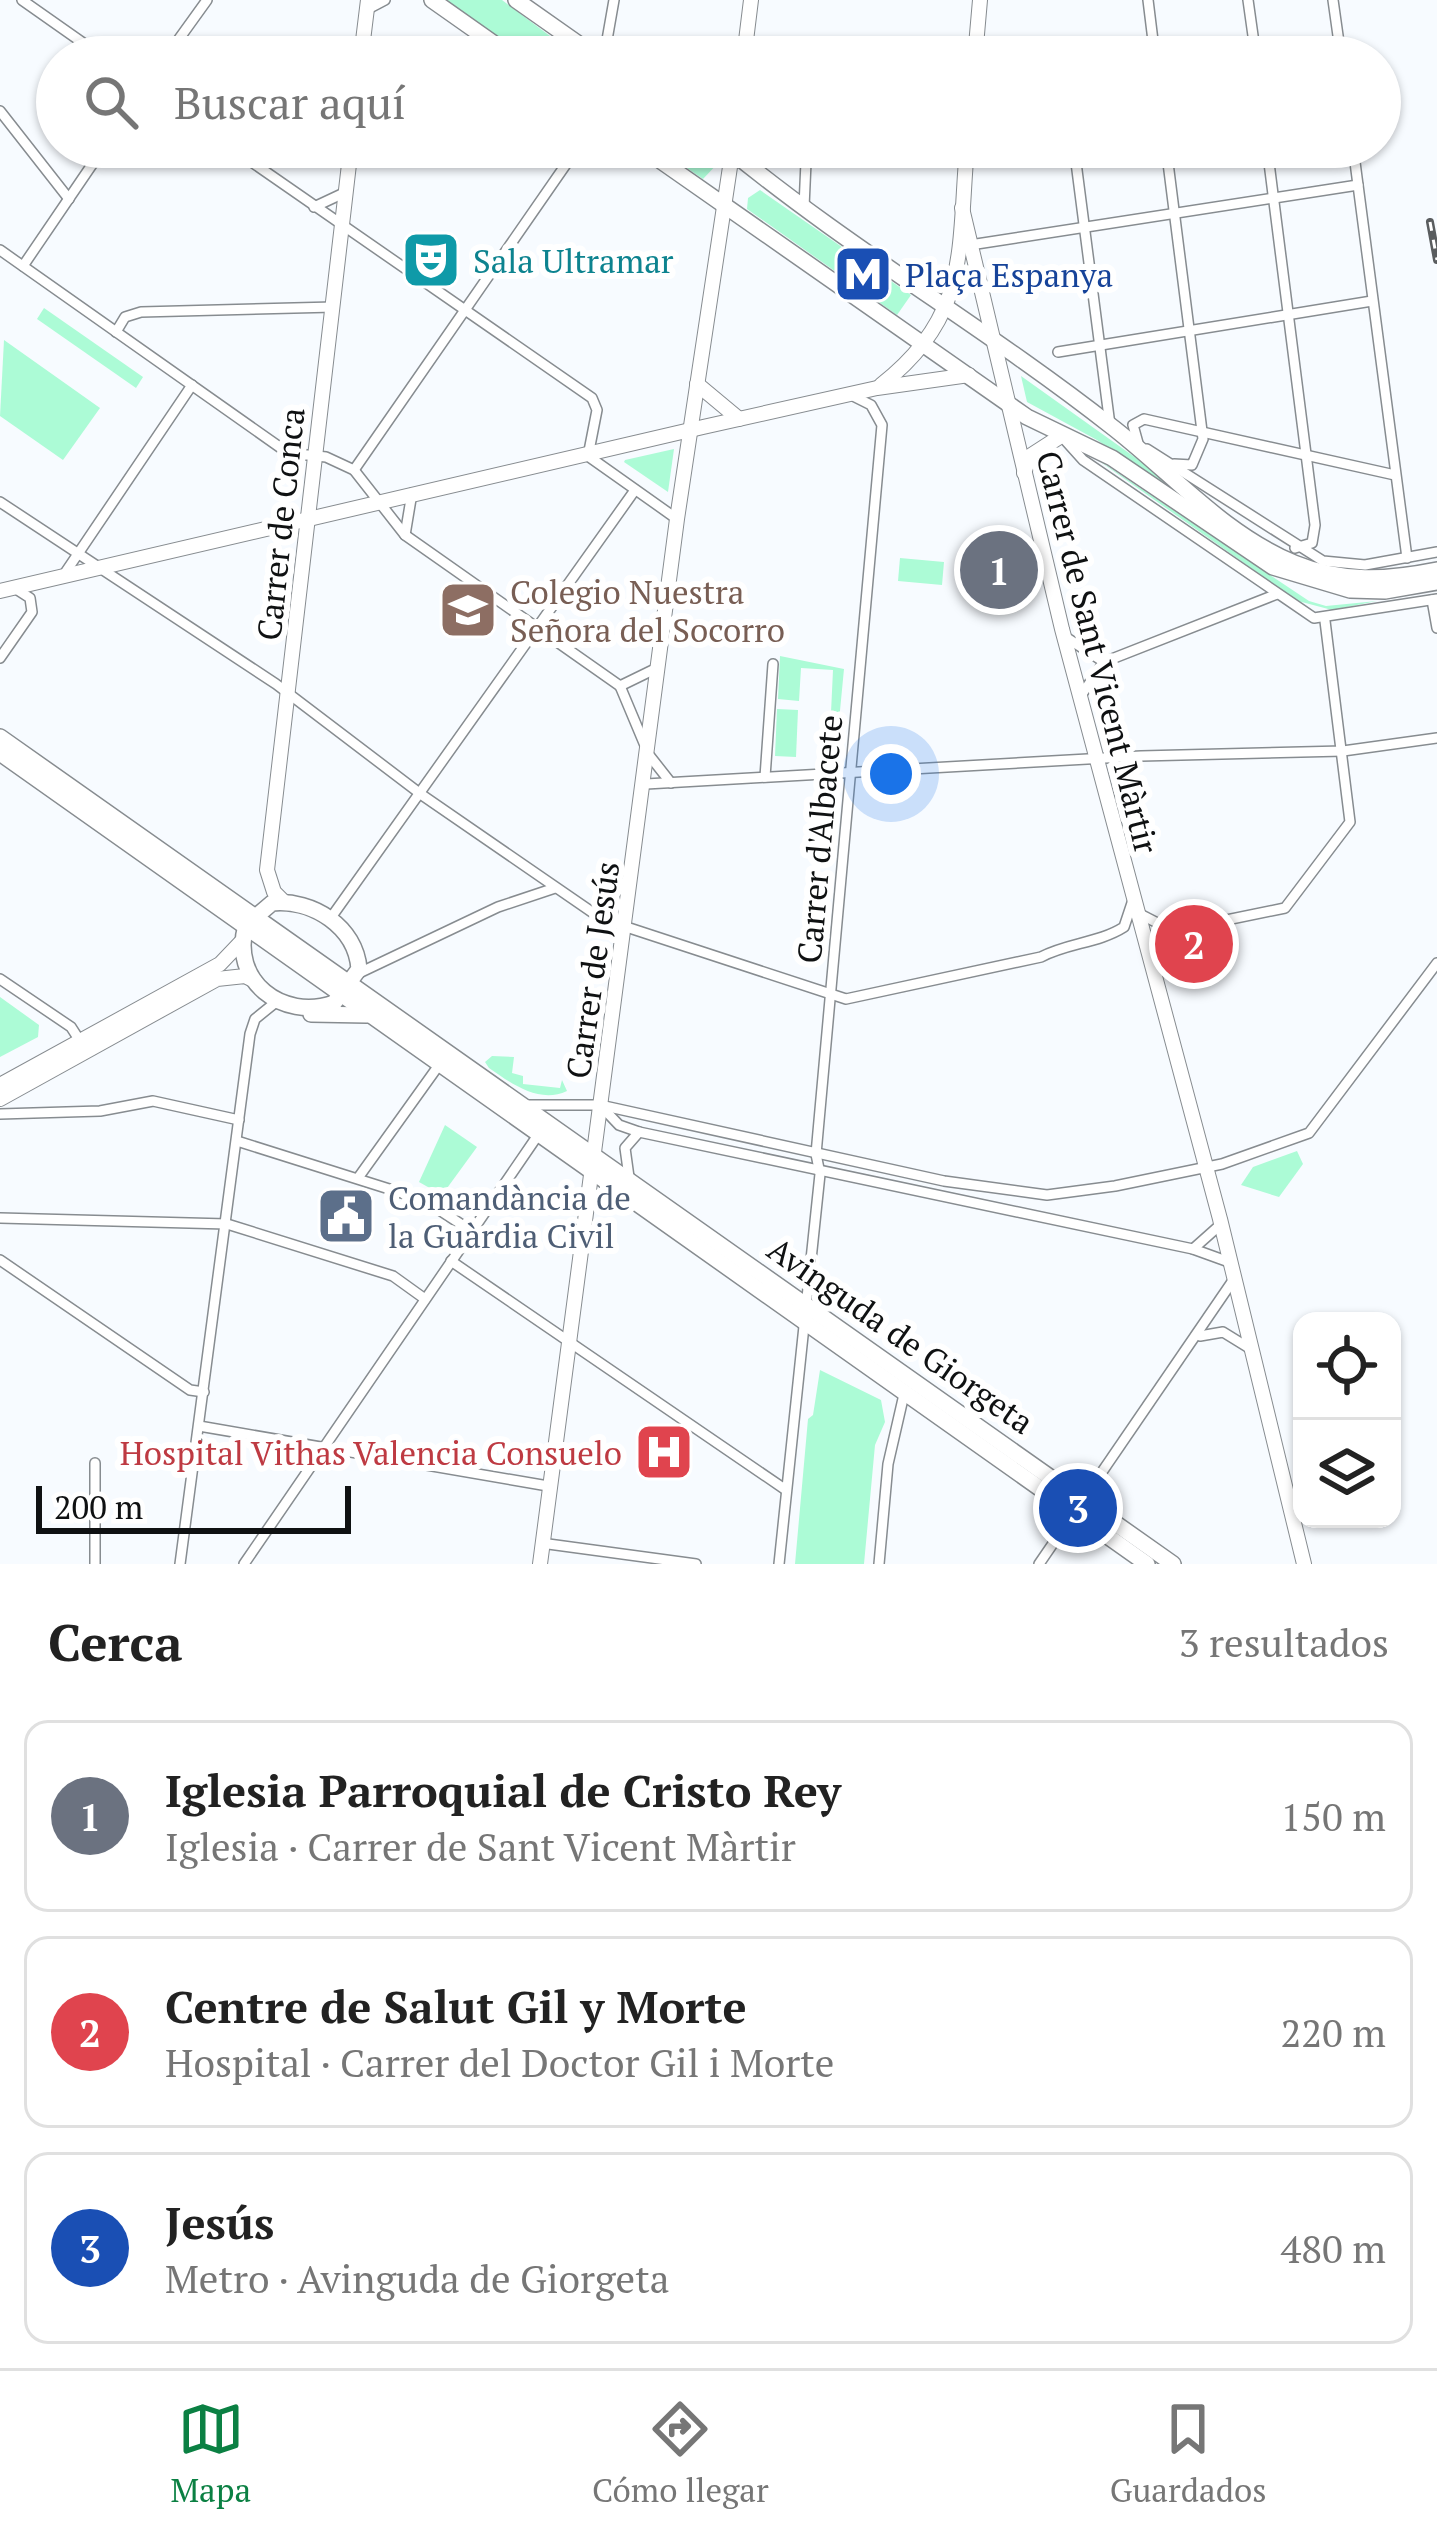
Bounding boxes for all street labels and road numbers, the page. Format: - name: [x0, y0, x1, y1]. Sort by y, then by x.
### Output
- street label: Carrer de Conca: [246, 405, 314, 643]
- street label: Carrer de Sant Vicent Màrtir: [1027, 446, 1169, 858]
- street label: Carrer d'Albacete: [787, 713, 851, 965]
- street label: Carrer de Jesús: [555, 859, 629, 1081]
- street label: Avinguda de Giorgeta: [760, 1227, 1042, 1443]

